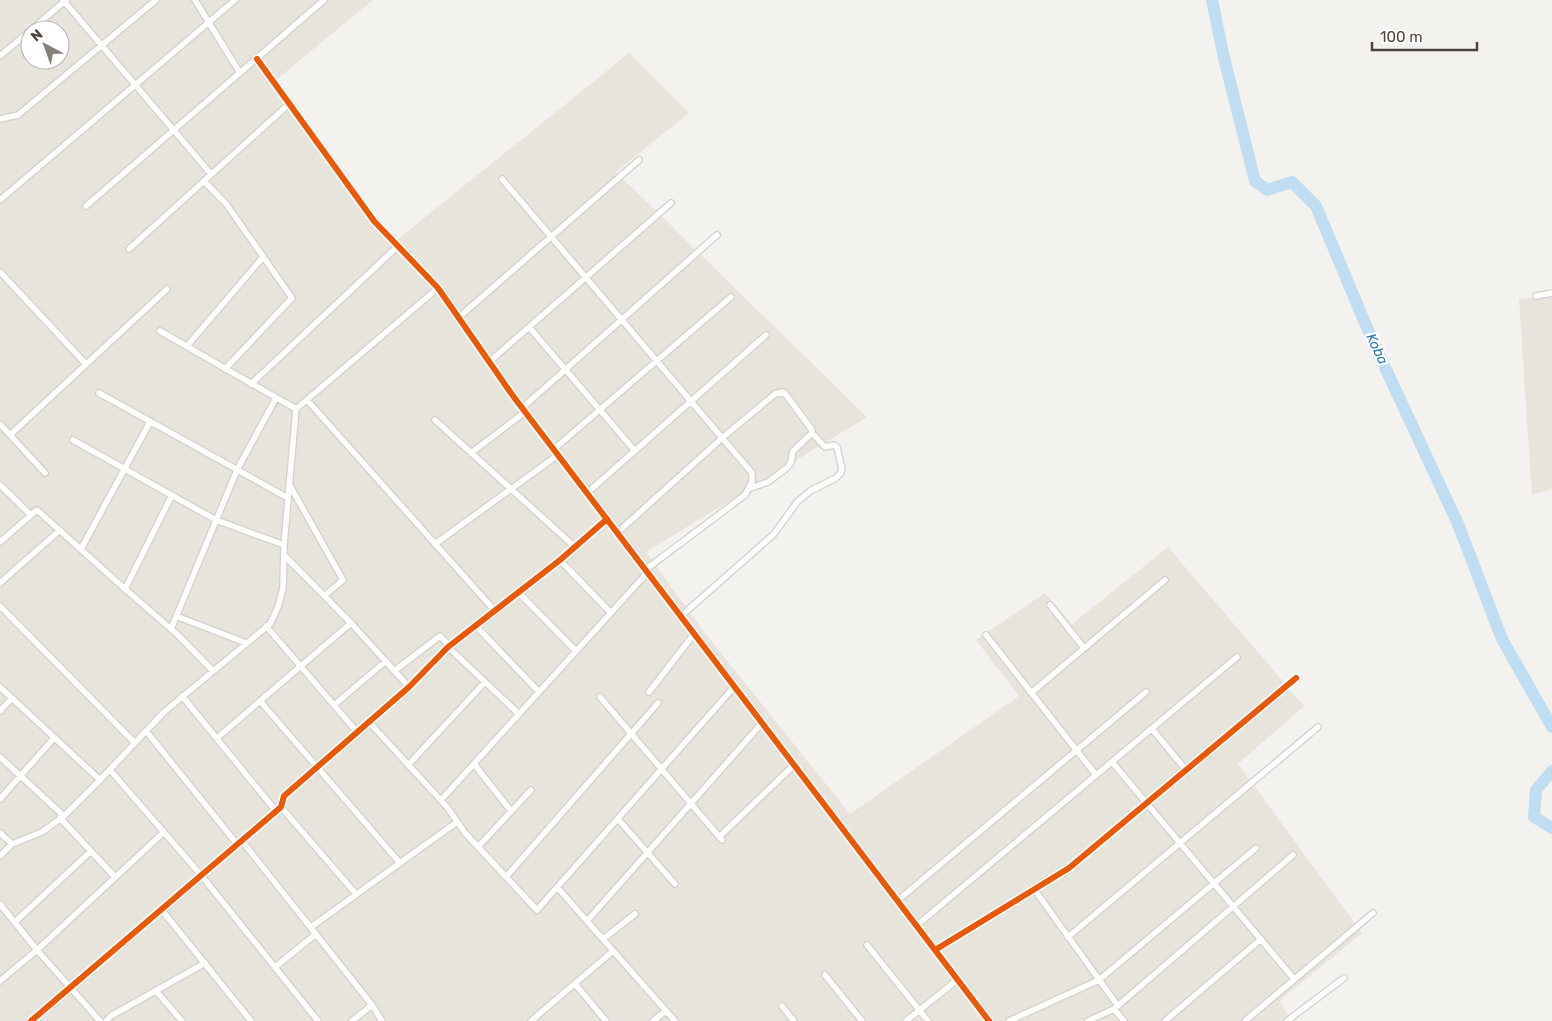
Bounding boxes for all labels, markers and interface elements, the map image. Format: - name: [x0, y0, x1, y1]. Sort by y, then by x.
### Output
- north arrow: [20, 20, 70, 70]
- scale bar: [1372, 20, 1477, 52]
- text: N: [27, 26, 46, 45]
- text: 100 m: [1380, 28, 1422, 46]
- water label: Koba: [1362, 331, 1392, 367]

